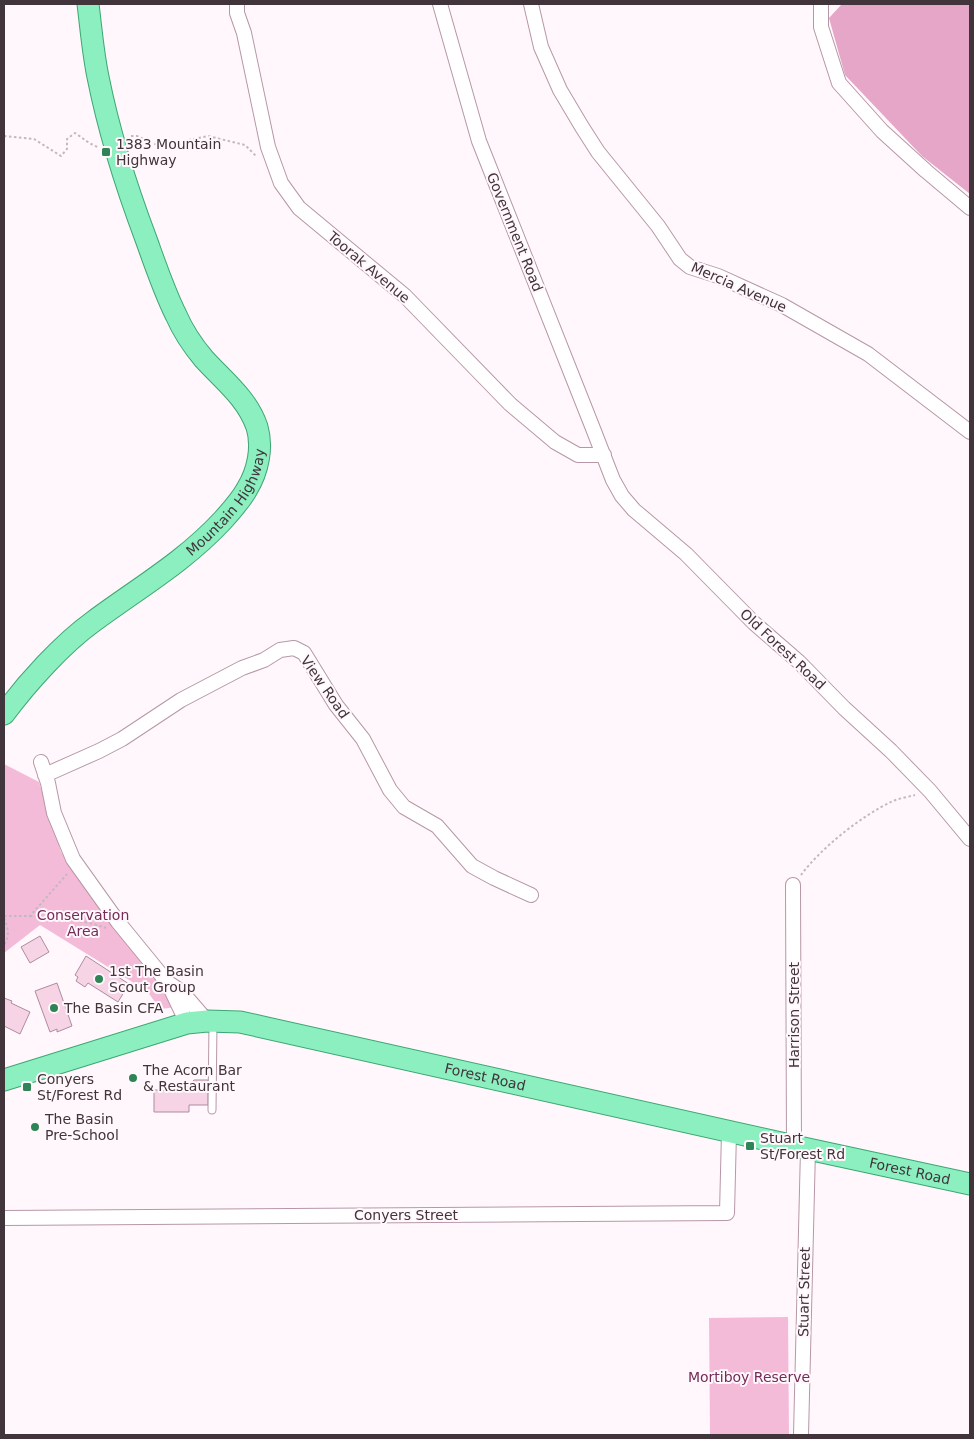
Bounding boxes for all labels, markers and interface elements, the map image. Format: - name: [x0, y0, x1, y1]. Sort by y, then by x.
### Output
- place label: 1383 Mountain Highway: [116, 136, 221, 168]
- marker: 1383 Mountain Highway: [100, 146, 112, 158]
- street label: Government Road: [484, 170, 546, 294]
- street label: Toorak Avenue: [324, 227, 413, 306]
- street label: Mercia Avenue: [689, 259, 789, 315]
- street label: Mountain Highway: [183, 448, 268, 559]
- street label: Old Forest Road: [737, 605, 829, 693]
- street label: View Road: [298, 653, 352, 721]
- park label: Conservation Area: [37, 907, 129, 939]
- street label: Harrison Street: [786, 961, 802, 1068]
- place label: 1st The Basin Scout Group: [109, 963, 204, 995]
- marker: 1st The Basin Scout Group: [93, 973, 105, 985]
- place label: The Basin CFA: [63, 1000, 164, 1016]
- marker: The Basin CFA: [48, 1002, 60, 1014]
- street label: Forest Road: [443, 1060, 527, 1094]
- place label: The Acorn Bar & Restaurant: [142, 1062, 242, 1094]
- place label: Conyers St/Forest Rd: [37, 1071, 122, 1103]
- marker: The Acorn Bar & Restaurant: [127, 1072, 139, 1084]
- marker: Conyers St/Forest Rd: [21, 1081, 33, 1093]
- place label: The Basin Pre-School: [44, 1111, 119, 1143]
- marker: The Basin Pre-School: [29, 1121, 41, 1133]
- place label: Stuart St/Forest Rd: [760, 1130, 845, 1162]
- marker: Stuart St/Forest Rd: [744, 1140, 756, 1152]
- street label: Forest Road: [868, 1154, 952, 1188]
- street label: Conyers Street: [354, 1207, 459, 1223]
- street label: Stuart Street: [795, 1246, 813, 1337]
- park label: Mortiboy Reserve: [688, 1369, 810, 1385]

